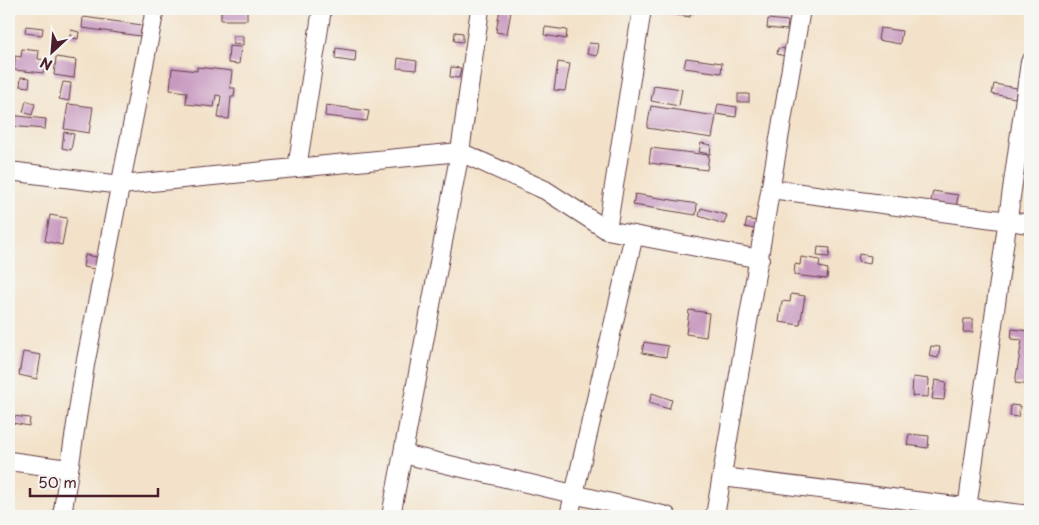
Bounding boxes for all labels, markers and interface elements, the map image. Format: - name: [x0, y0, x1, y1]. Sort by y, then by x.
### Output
- north arrow: [28, 28, 78, 78]
- text: N: [36, 52, 56, 76]
- scale bar: [30, 465, 158, 497]
- text: 50 m: [38, 470, 77, 493]

